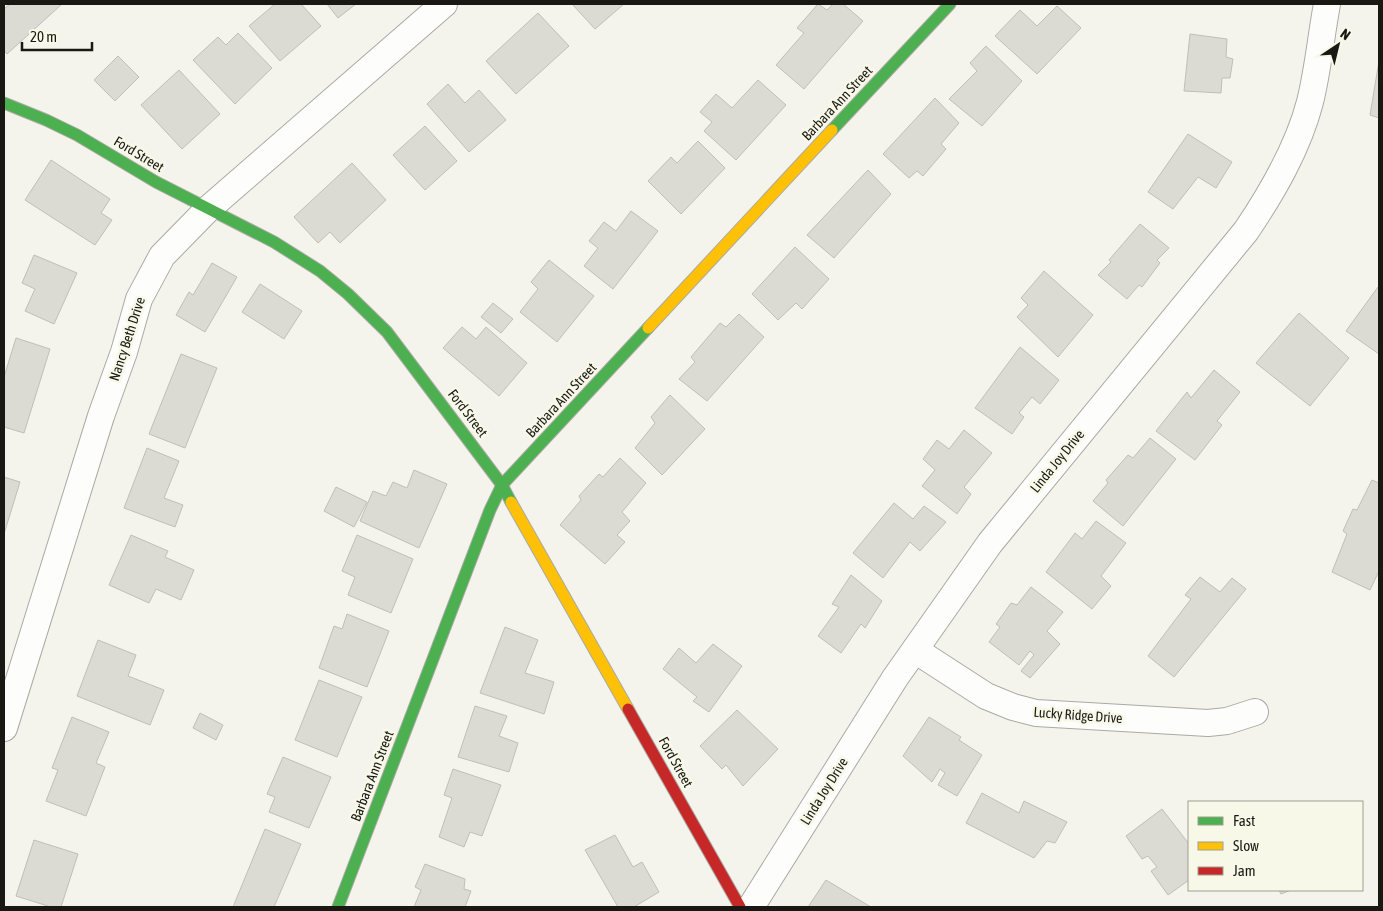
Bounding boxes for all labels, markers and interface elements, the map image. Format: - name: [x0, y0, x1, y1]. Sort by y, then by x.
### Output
- scale bar: [22, 20, 92, 52]
- north arrow: [1313, 20, 1363, 70]
- text: N: [1337, 25, 1353, 43]
- text: 20 m: [30, 28, 57, 45]
- street label: Barbara Ann Street: [798, 63, 876, 143]
- street label: Ford Street: [111, 133, 167, 175]
- street label: Nancy Beth Drive: [106, 295, 148, 383]
- street label: Barbara Ann Street: [522, 360, 600, 440]
- street label: Ford Street: [445, 386, 491, 440]
- street label: Linda Joy Drive: [1027, 426, 1087, 496]
- street label: Lucky Ridge Drive: [1033, 704, 1123, 726]
- street label: Barbara Ann Street: [347, 728, 397, 824]
- street label: Ford Street: [656, 734, 696, 790]
- street label: Linda Joy Drive: [797, 754, 851, 828]
- legend: [1188, 801, 1363, 891]
- text: Fast: [1233, 812, 1255, 829]
- text: Slow: [1233, 837, 1259, 854]
- text: Jam: [1233, 862, 1256, 879]

